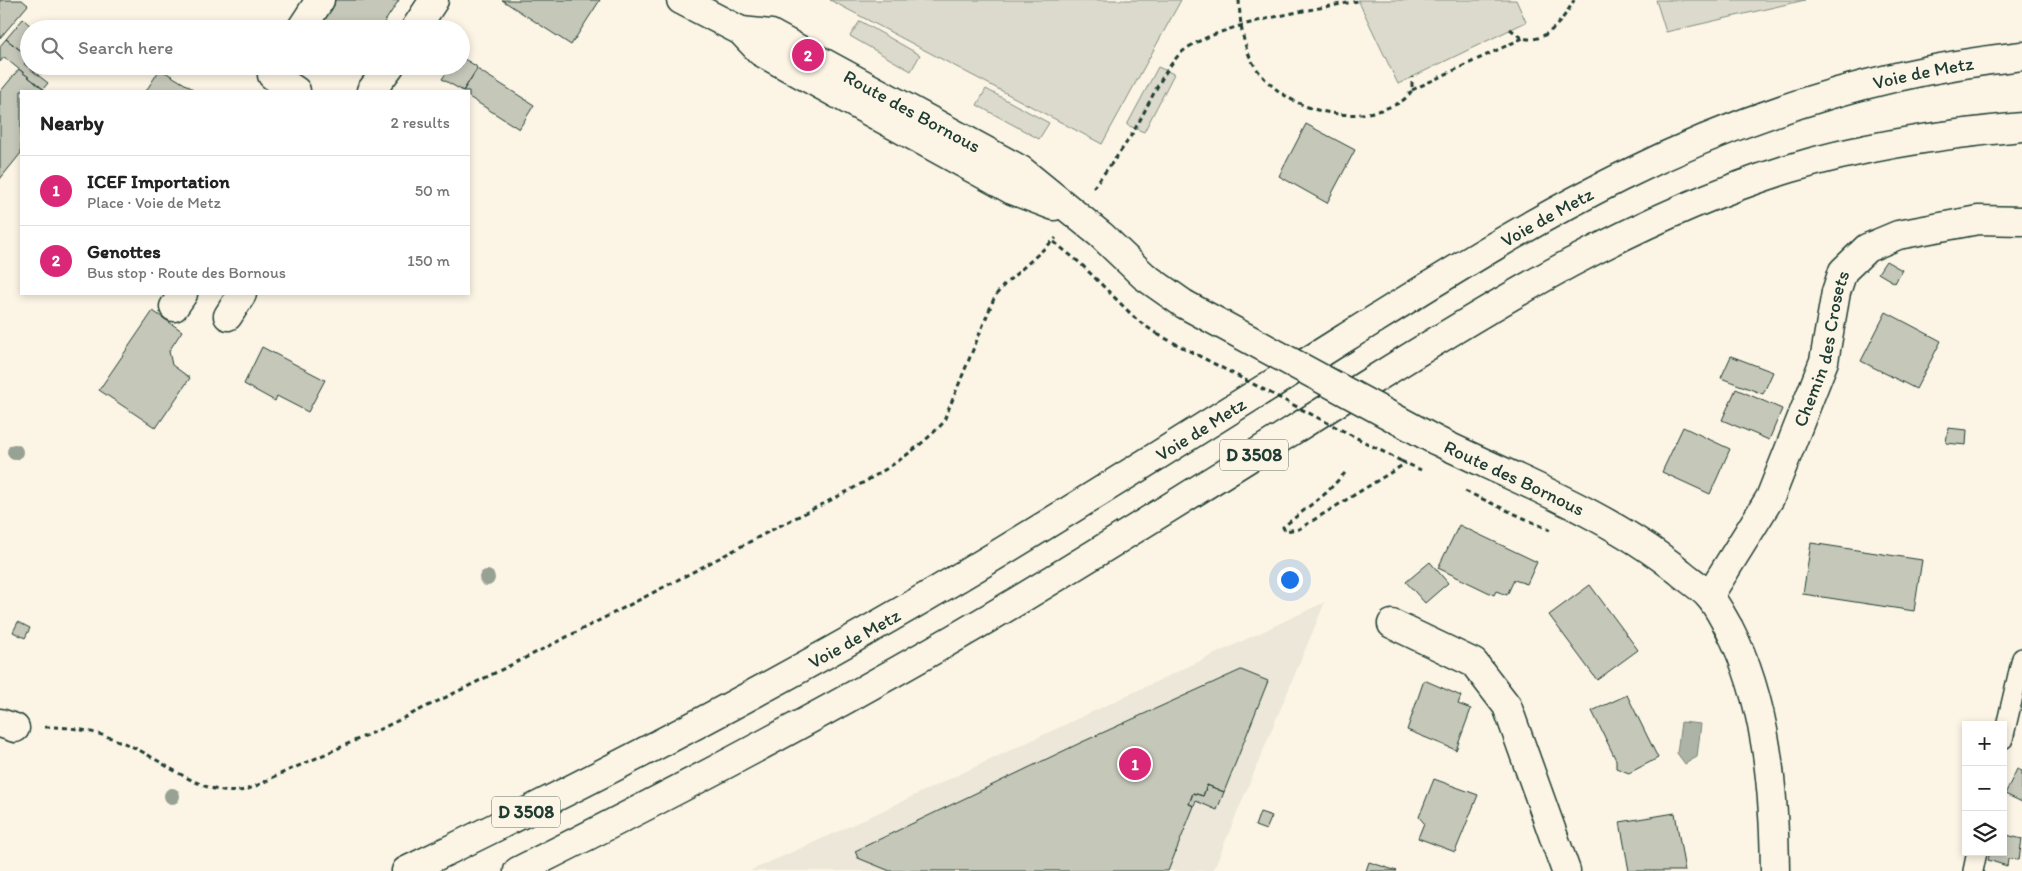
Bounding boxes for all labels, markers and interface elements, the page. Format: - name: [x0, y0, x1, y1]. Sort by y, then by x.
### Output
- search box: [20, 20, 470, 75]
- icon: search: [38, 34, 66, 62]
- text: Search here: [78, 36, 173, 59]
- pin: 2: [792, 36, 824, 74]
- street label: Voie de Metz: [1871, 52, 1975, 94]
- street label: Route des Bornous: [840, 65, 985, 158]
- text: Nearby: [40, 110, 104, 135]
- text: 2 results: [390, 113, 450, 132]
- text: ICEF Importation: [87, 170, 230, 193]
- text: 1: [52, 181, 60, 200]
- text: 50 m: [415, 181, 450, 200]
- street label: Voie de Metz: [1497, 182, 1597, 252]
- text: Place · Voie de Metz: [87, 193, 221, 212]
- text: Genottes: [87, 240, 161, 263]
- text: 2: [52, 251, 60, 270]
- text: 150 m: [407, 251, 450, 270]
- text: Bus stop · Route des Bornous: [87, 263, 286, 282]
- street label: Chemin des Crosets: [1788, 267, 1854, 430]
- street label: Voie de Metz: [1152, 392, 1250, 466]
- street label: Route des Bornous: [1440, 435, 1589, 521]
- road number: D 3508: [1220, 440, 1288, 470]
- your location: [1277, 567, 1303, 593]
- street label: Voie de Metz: [804, 603, 905, 674]
- map controls: [1962, 721, 2007, 856]
- button: +: [1962, 721, 2007, 766]
- pin: 1: [1119, 745, 1151, 783]
- button: −: [1962, 766, 2007, 811]
- road number: D 3508: [492, 796, 560, 828]
- button: layers: [1962, 811, 2007, 856]

